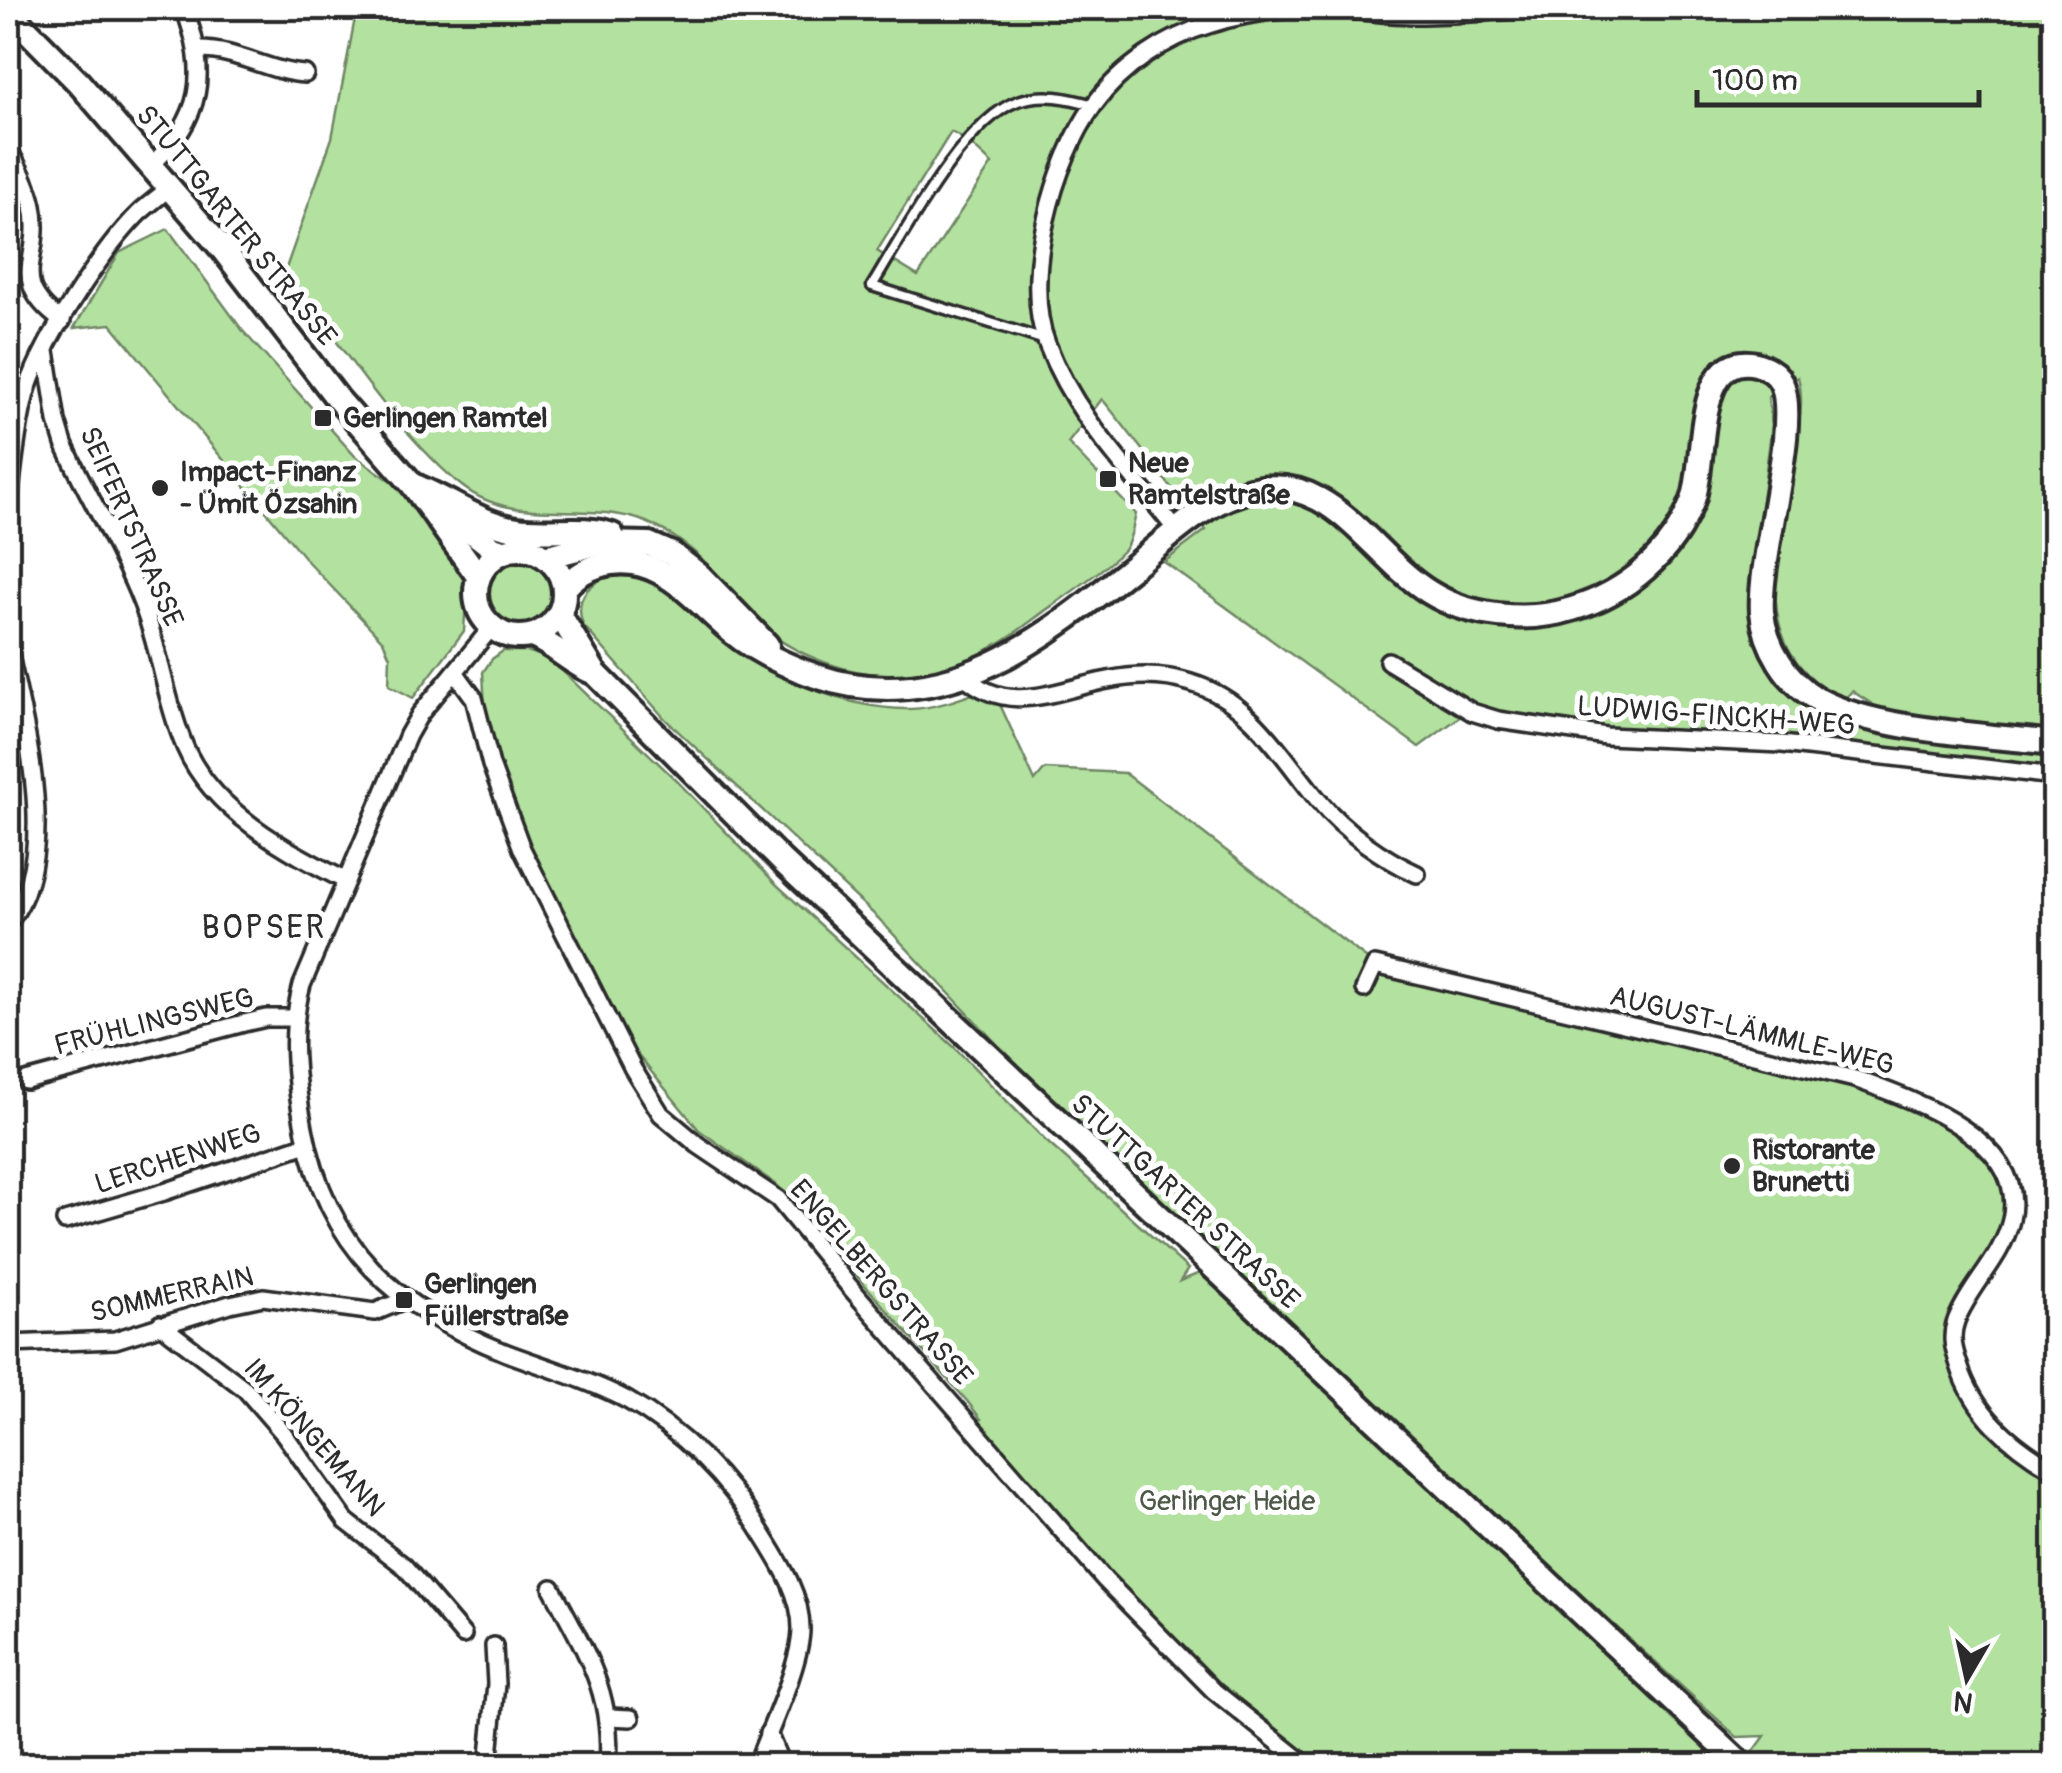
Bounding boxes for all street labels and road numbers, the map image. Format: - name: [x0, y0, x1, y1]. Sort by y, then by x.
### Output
- street label: STUTTGARTER STRASSE: [128, 98, 344, 354]
- street label: SEIFERTSTRASSE: [71, 421, 191, 633]
- street label: LUDWIG-FINCKH-WEG: [1576, 689, 1856, 743]
- street label: AUGUST-LÄMMLE-WEG: [1606, 979, 1898, 1083]
- street label: FRÜHLINGSWEG: [51, 980, 257, 1064]
- street label: STUTTGARTER STRASSE: [1063, 1087, 1307, 1317]
- street label: LERCHENWEG: [90, 1116, 266, 1202]
- street label: ENGELBERGSTRASSE: [782, 1173, 980, 1393]
- street label: SOMMERRAIN: [87, 1259, 257, 1331]
- street label: IM KÖNGEMANN: [236, 1352, 392, 1524]

